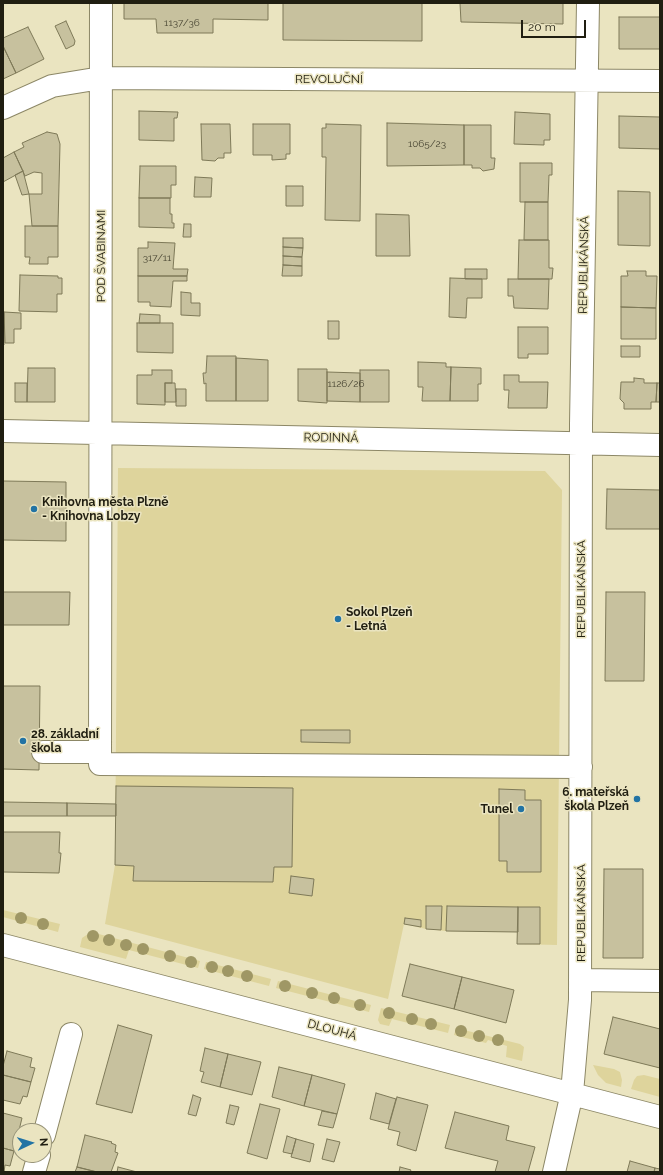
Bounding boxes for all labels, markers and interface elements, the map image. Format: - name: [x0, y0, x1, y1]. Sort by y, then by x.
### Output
- scale bar: [523, 12, 588, 38]
- house number: 1137/36: [164, 17, 200, 29]
- text: 20 m: [528, 20, 556, 34]
- street label: REVOLUČNÍ: [295, 72, 363, 86]
- house number: 1065/23: [408, 138, 446, 150]
- street label: POD ŠVABINAMI: [94, 210, 108, 302]
- street label: REPUBLIKÁNSKÁ: [576, 216, 592, 314]
- house number: 317/11: [143, 252, 171, 264]
- house number: 1126/26: [328, 378, 364, 390]
- street label: RODINNÁ: [303, 430, 359, 446]
- place label: Knihovna města Plzně - Knihovna Lobzy: [42, 495, 169, 523]
- marker: Knihovna města Plzně - Knihovna Lobzy: [29, 504, 39, 514]
- street label: REPUBLIKÁNSKÁ: [574, 540, 588, 638]
- place label: Sokol Plzeň - Letná: [346, 605, 412, 633]
- marker: Sokol Plzeň - Letná: [333, 614, 343, 624]
- place label: 28. základní škola: [31, 727, 99, 755]
- marker: 28. základní škola: [18, 736, 28, 746]
- place label: 6. mateřská škola Plzeň: [562, 785, 629, 813]
- marker: 6. mateřská škola Plzeň: [632, 794, 642, 804]
- place label: Tunel: [481, 802, 513, 816]
- marker: Tunel: [516, 804, 526, 814]
- street label: REPUBLIKÁNSKÁ: [574, 864, 588, 962]
- street label: DLOUHÁ: [306, 1017, 358, 1043]
- north arrow: [12, 1123, 52, 1163]
- text: N: [37, 1138, 50, 1147]

